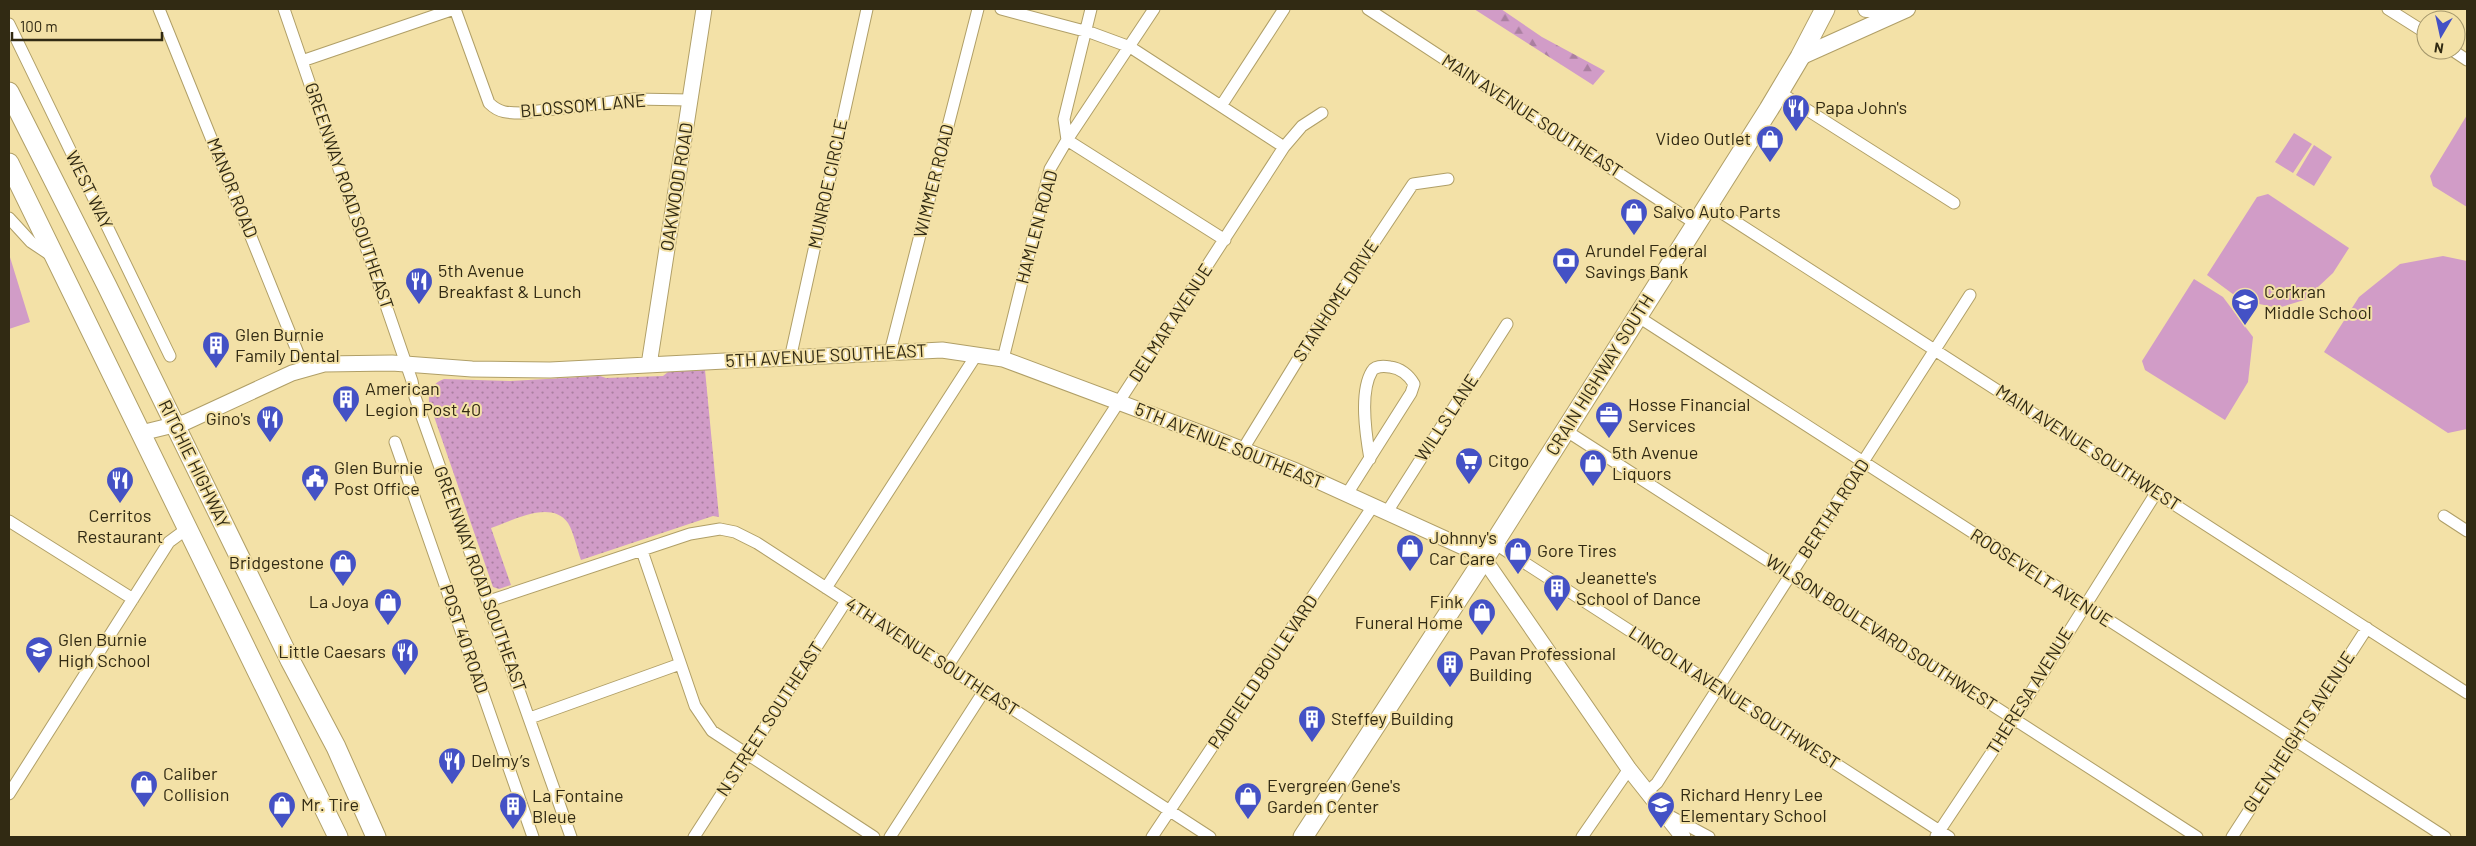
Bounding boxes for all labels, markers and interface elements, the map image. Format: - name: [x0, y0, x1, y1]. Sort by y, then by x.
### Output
- scale bar: [12, 10, 162, 42]
- north arrow: [2416, 10, 2466, 60]
- text: 100 m: [20, 17, 58, 35]
- text: N: [2433, 39, 2445, 57]
- street label: MAIN AVENUE SOUTHEAST: [1438, 49, 1627, 182]
- street label: GREENWAY ROAD SOUTHEAST: [301, 79, 399, 312]
- street label: BLOSSOM LANE: [519, 89, 647, 121]
- restaurant icon: Papa John's: [1781, 93, 1811, 132]
- place label: Papa John's: [1815, 96, 1907, 118]
- street label: MUNROE CIRCLE: [803, 117, 852, 251]
- street label: OAKWOOD ROAD: [655, 121, 697, 253]
- street label: WIMMER ROAD: [908, 122, 958, 240]
- shop icon: Video Outlet: [1755, 124, 1785, 163]
- place label: Video Outlet: [1655, 127, 1751, 149]
- street label: MANOR ROAD: [203, 134, 263, 241]
- street label: WEST WAY: [62, 147, 118, 232]
- street label: HAMLEN ROAD: [1010, 167, 1062, 286]
- shop icon: Salvo Auto Parts: [1619, 197, 1649, 236]
- place label: Salvo Auto Parts: [1653, 200, 1781, 222]
- street label: STANHOME DRIVE: [1288, 235, 1383, 366]
- place label: Arundel Federal Savings Bank: [1585, 239, 1707, 282]
- bank icon: Arundel Federal Savings Bank: [1551, 246, 1581, 285]
- place label: 5th Avenue Breakfast & Lunch: [438, 259, 582, 302]
- street label: DELMAR AVENUE: [1124, 259, 1217, 386]
- restaurant icon: 5th Avenue Breakfast & Lunch: [404, 266, 434, 305]
- place label: Corkran Middle School: [2264, 280, 2372, 323]
- school or university icon: Corkran Middle School: [2230, 287, 2260, 326]
- street label: CRAIN HIGHWAY SOUTH: [1540, 290, 1658, 459]
- place label: Glen Burnie Family Dental: [235, 323, 340, 366]
- building icon: Glen Burnie Family Dental: [201, 330, 231, 369]
- street label: 5TH AVENUE SOUTHEAST: [725, 339, 927, 371]
- street label: WILLS LANE: [1410, 370, 1483, 465]
- place label: American Legion Post 40: [365, 377, 481, 420]
- street label: MAIN AVENUE SOUTHWEST: [1992, 379, 2185, 515]
- building icon: American Legion Post 40: [331, 384, 361, 423]
- place label: Hosse Financial Services: [1628, 393, 1750, 436]
- street label: RITCHIE HIGHWAY: [154, 396, 235, 531]
- street label: 5TH AVENUE SOUTHEAST: [1132, 397, 1327, 493]
- office icon: Hosse Financial Services: [1594, 400, 1624, 439]
- restaurant icon: Gino's: [255, 404, 285, 443]
- place label: Gino's: [206, 407, 251, 429]
- place label: 5th Avenue Liquors: [1612, 441, 1698, 484]
- supermarket icon: Citgo: [1454, 446, 1484, 485]
- shop icon: 5th Avenue Liquors: [1578, 448, 1608, 487]
- place label: Citgo: [1488, 449, 1529, 471]
- street label: BERTHA ROAD: [1793, 455, 1873, 562]
- place label: Glen Burnie Post Office: [334, 456, 423, 499]
- public building icon: Glen Burnie Post Office: [300, 463, 330, 502]
- street label: GREENWAY ROAD SOUTHEAST: [430, 463, 532, 694]
- restaurant icon: Cerritos Restaurant: [105, 465, 135, 504]
- place label: Cerritos Restaurant: [77, 504, 163, 547]
- street label: ROOSEVELT AVENUE: [1966, 523, 2117, 631]
- place label: Johnny's Car Care: [1429, 526, 1497, 569]
- shop icon: Johnny's Car Care: [1395, 533, 1425, 572]
- shop icon: Gore Tires: [1503, 536, 1533, 575]
- place label: Gore Tires: [1537, 539, 1617, 561]
- shop icon: Bridgestone: [328, 548, 358, 587]
- street label: WILSON BOULEVARD SOUTHWEST: [1762, 549, 2001, 715]
- place label: Bridgestone: [229, 551, 324, 573]
- place label: Jeanette's School of Dance: [1576, 566, 1701, 609]
- building icon: Jeanette's School of Dance: [1542, 573, 1572, 612]
- street label: POST 40 ROAD: [436, 581, 494, 696]
- shop icon: La Joya: [373, 587, 403, 626]
- place label: La Joya: [309, 590, 369, 612]
- street label: PADFIELD BOULEVARD: [1203, 590, 1322, 752]
- place label: Fink Funeral Home: [1355, 590, 1463, 633]
- street label: 4TH AVENUE SOUTHEAST: [842, 592, 1023, 720]
- shop icon: Fink Funeral Home: [1467, 597, 1497, 636]
- street label: LINCOLN AVENUE SOUTHWEST: [1625, 621, 1844, 774]
- street label: THERESA AVENUE: [1981, 623, 2077, 758]
- place label: Glen Burnie High School: [58, 628, 151, 671]
- school or university icon: Glen Burnie High School: [24, 635, 54, 674]
- restaurant icon: Little Caesars: [390, 637, 420, 676]
- street label: N STREET SOUTHEAST: [711, 637, 827, 800]
- place label: Little Caesars: [278, 640, 386, 662]
- place label: Pavan Professional Building: [1469, 642, 1616, 685]
- street label: GLEN HEIGHTS AVENUE: [2238, 646, 2359, 816]
- building icon: Pavan Professional Building: [1435, 649, 1465, 688]
- building icon: Steffey Building: [1297, 704, 1327, 743]
- place label: Steffey Building: [1331, 707, 1454, 729]
- restaurant icon: Delmy’s: [437, 746, 467, 785]
- place label: Delmy’s: [471, 749, 530, 771]
- place label: Caliber Collision: [163, 762, 229, 805]
- shop icon: Caliber Collision: [129, 769, 159, 808]
- place label: Evergreen Gene's Garden Center: [1267, 774, 1401, 817]
- shop icon: Evergreen Gene's Garden Center: [1233, 781, 1263, 820]
- place label: Richard Henry Lee Elementary School: [1680, 783, 1827, 826]
- place label: La Fontaine Bleue: [532, 784, 624, 827]
- shop icon: Mr. Tire: [267, 790, 297, 829]
- school or university icon: Richard Henry Lee Elementary School: [1646, 790, 1676, 829]
- building icon: La Fontaine Bleue: [498, 791, 528, 830]
- place label: Mr. Tire: [301, 793, 359, 815]

